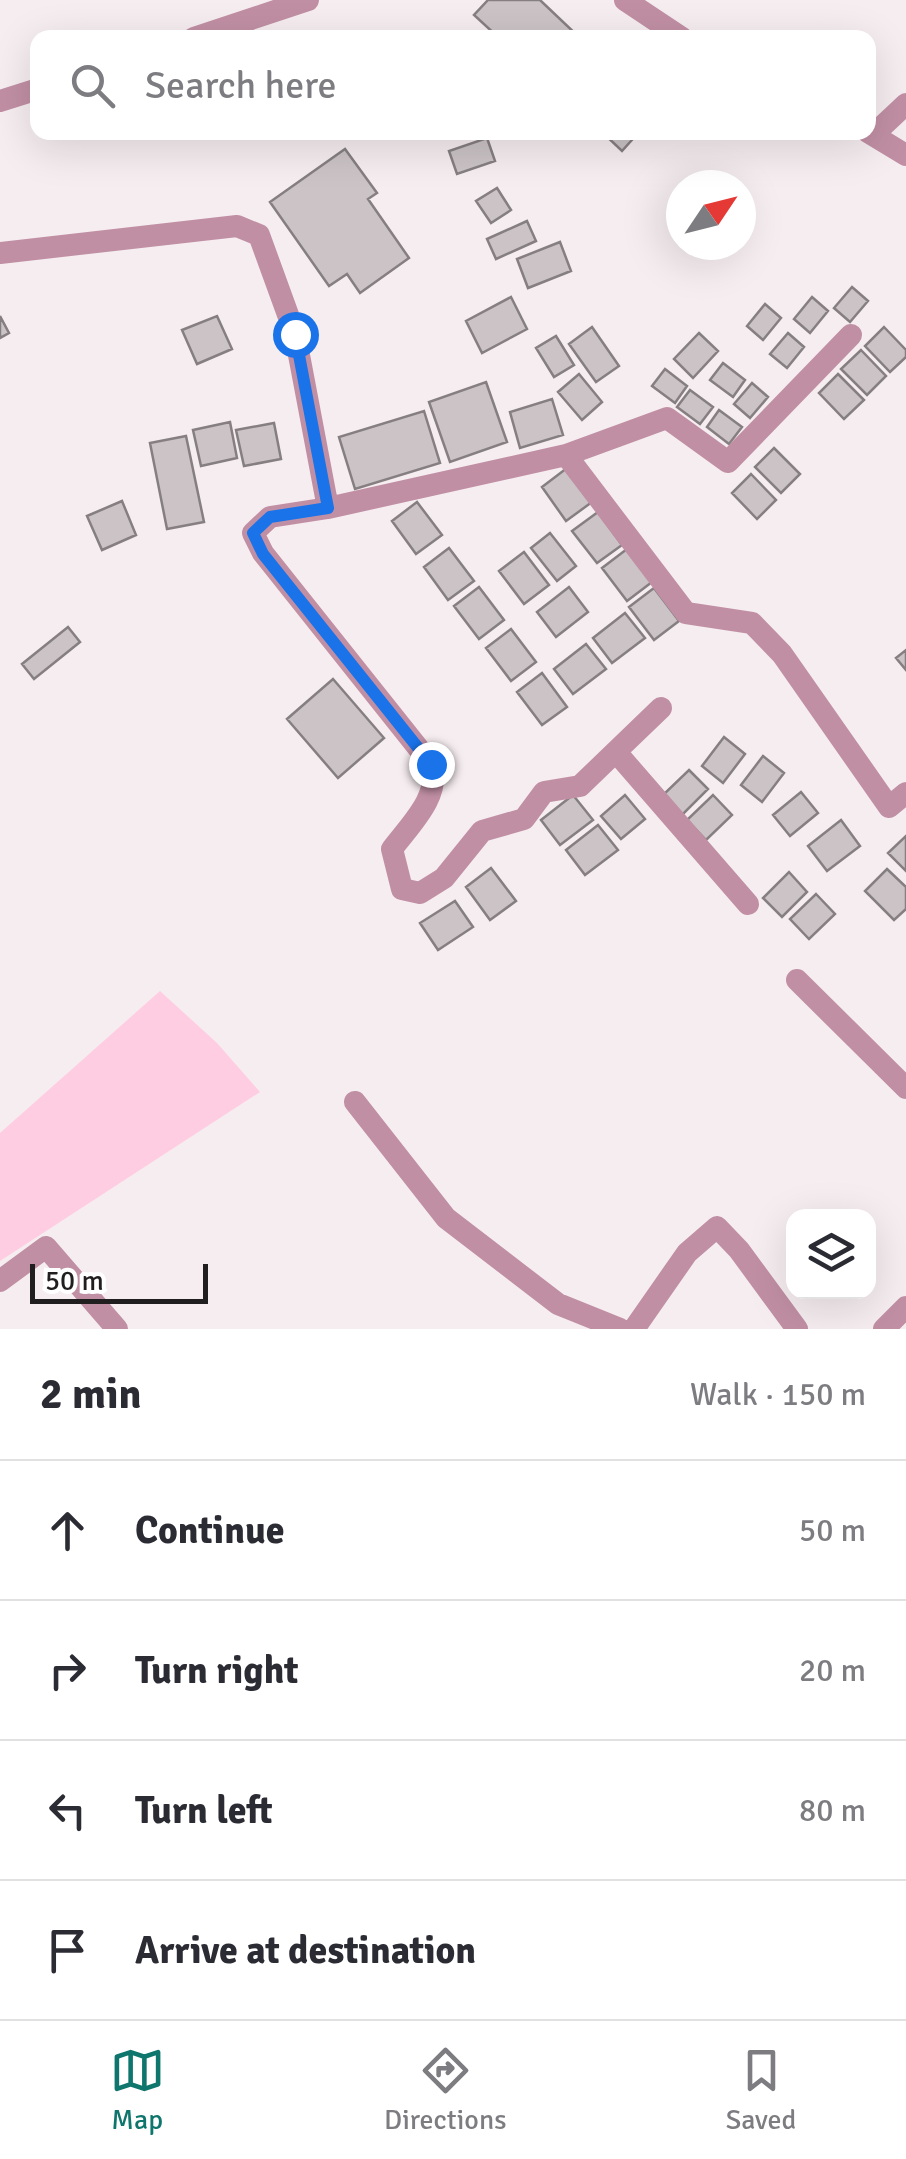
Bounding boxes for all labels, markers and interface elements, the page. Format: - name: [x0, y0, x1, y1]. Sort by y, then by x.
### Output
- search box: [30, 30, 876, 140]
- icon: search: [65, 58, 120, 113]
- text: Search here: [145, 62, 337, 109]
- north arrow: [666, 170, 756, 260]
- route start: [273, 312, 319, 358]
- route end: [409, 742, 455, 788]
- map controls: [786, 1209, 876, 1299]
- button: layers: [786, 1209, 876, 1299]
- scale bar: [30, 1259, 208, 1304]
- text: 50 m: [45, 1264, 104, 1298]
- text: 2 min: [40, 1369, 141, 1420]
- text: Walk · 150 m: [690, 1375, 866, 1414]
- icon: ahead: [40, 1503, 95, 1558]
- text: Continue: [135, 1507, 285, 1554]
- text: 50 m: [799, 1511, 866, 1550]
- icon: right: [40, 1643, 95, 1698]
- text: Turn right: [135, 1647, 299, 1694]
- text: 20 m: [799, 1651, 866, 1690]
- icon: left: [40, 1783, 95, 1838]
- text: Turn left: [135, 1787, 273, 1834]
- text: 80 m: [799, 1791, 866, 1830]
- icon: arrive: [40, 1923, 95, 1978]
- text: Arrive at destination: [135, 1927, 476, 1974]
- tab: Map: [110, 2043, 165, 2137]
- tab: Directions: [384, 2043, 506, 2137]
- tab: Saved: [726, 2043, 796, 2137]

